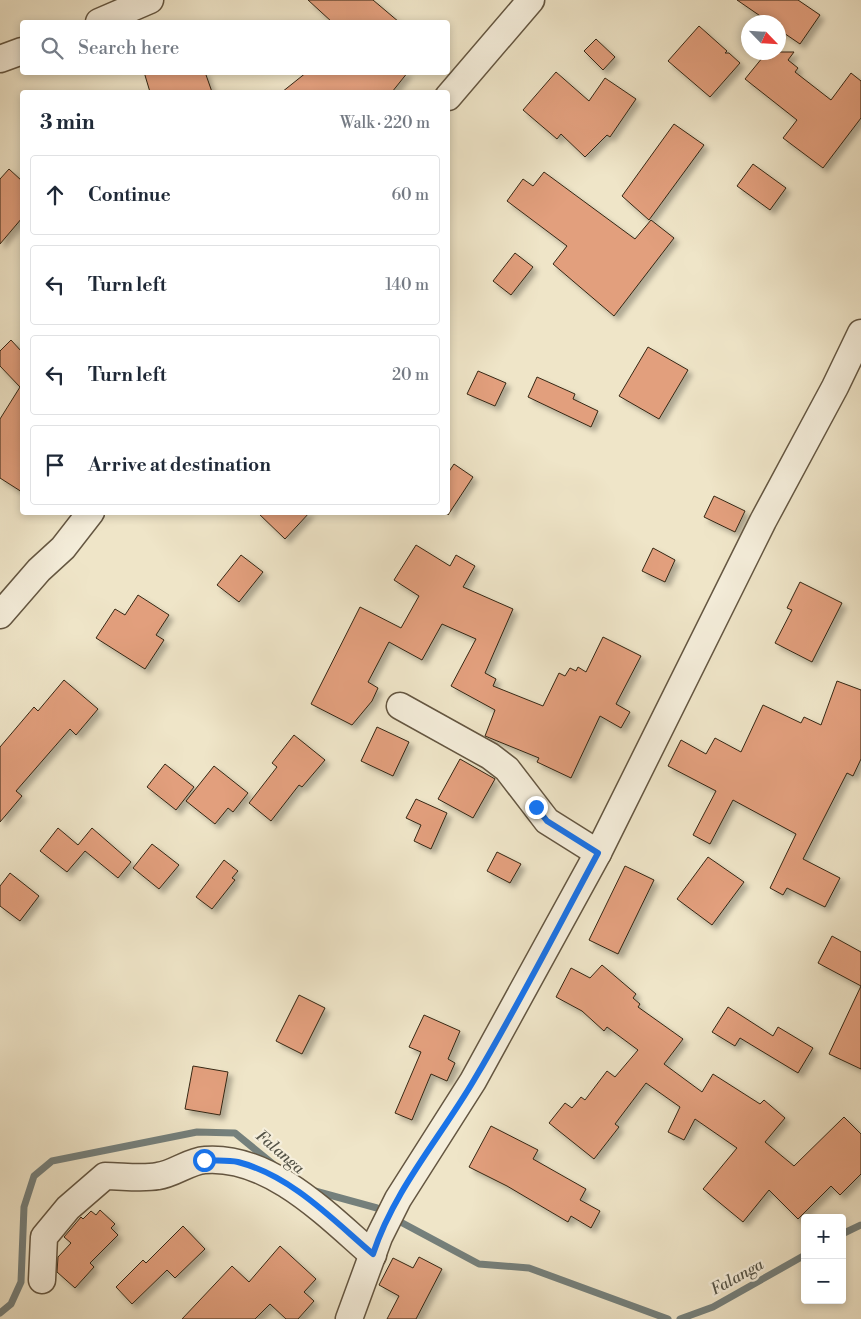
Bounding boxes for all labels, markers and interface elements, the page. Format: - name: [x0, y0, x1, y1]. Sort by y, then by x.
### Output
- north arrow: [741, 15, 786, 60]
- search box: [20, 20, 450, 75]
- icon: search: [38, 34, 66, 62]
- text: Search here: [78, 36, 179, 60]
- text: 3 min: [40, 110, 95, 136]
- text: Walk · 220 m: [340, 113, 430, 133]
- icon: ahead: [41, 181, 69, 209]
- text: Continue: [88, 183, 171, 207]
- text: 60 m: [391, 185, 429, 205]
- icon: left: [41, 271, 69, 299]
- text: Turn left: [88, 273, 167, 297]
- text: 140 m: [385, 275, 429, 295]
- icon: left: [41, 361, 69, 389]
- text: Turn left: [88, 363, 167, 387]
- text: 20 m: [392, 365, 429, 385]
- icon: arrive: [41, 451, 69, 479]
- text: Arrive at destination: [88, 453, 271, 477]
- route end: [525, 796, 548, 819]
- water label: Falanga: [252, 1126, 309, 1178]
- route start: [193, 1149, 216, 1172]
- map controls: [801, 1214, 846, 1304]
- button: +: [801, 1214, 846, 1259]
- water label: Falanga: [707, 1254, 767, 1300]
- button: −: [801, 1259, 846, 1304]

